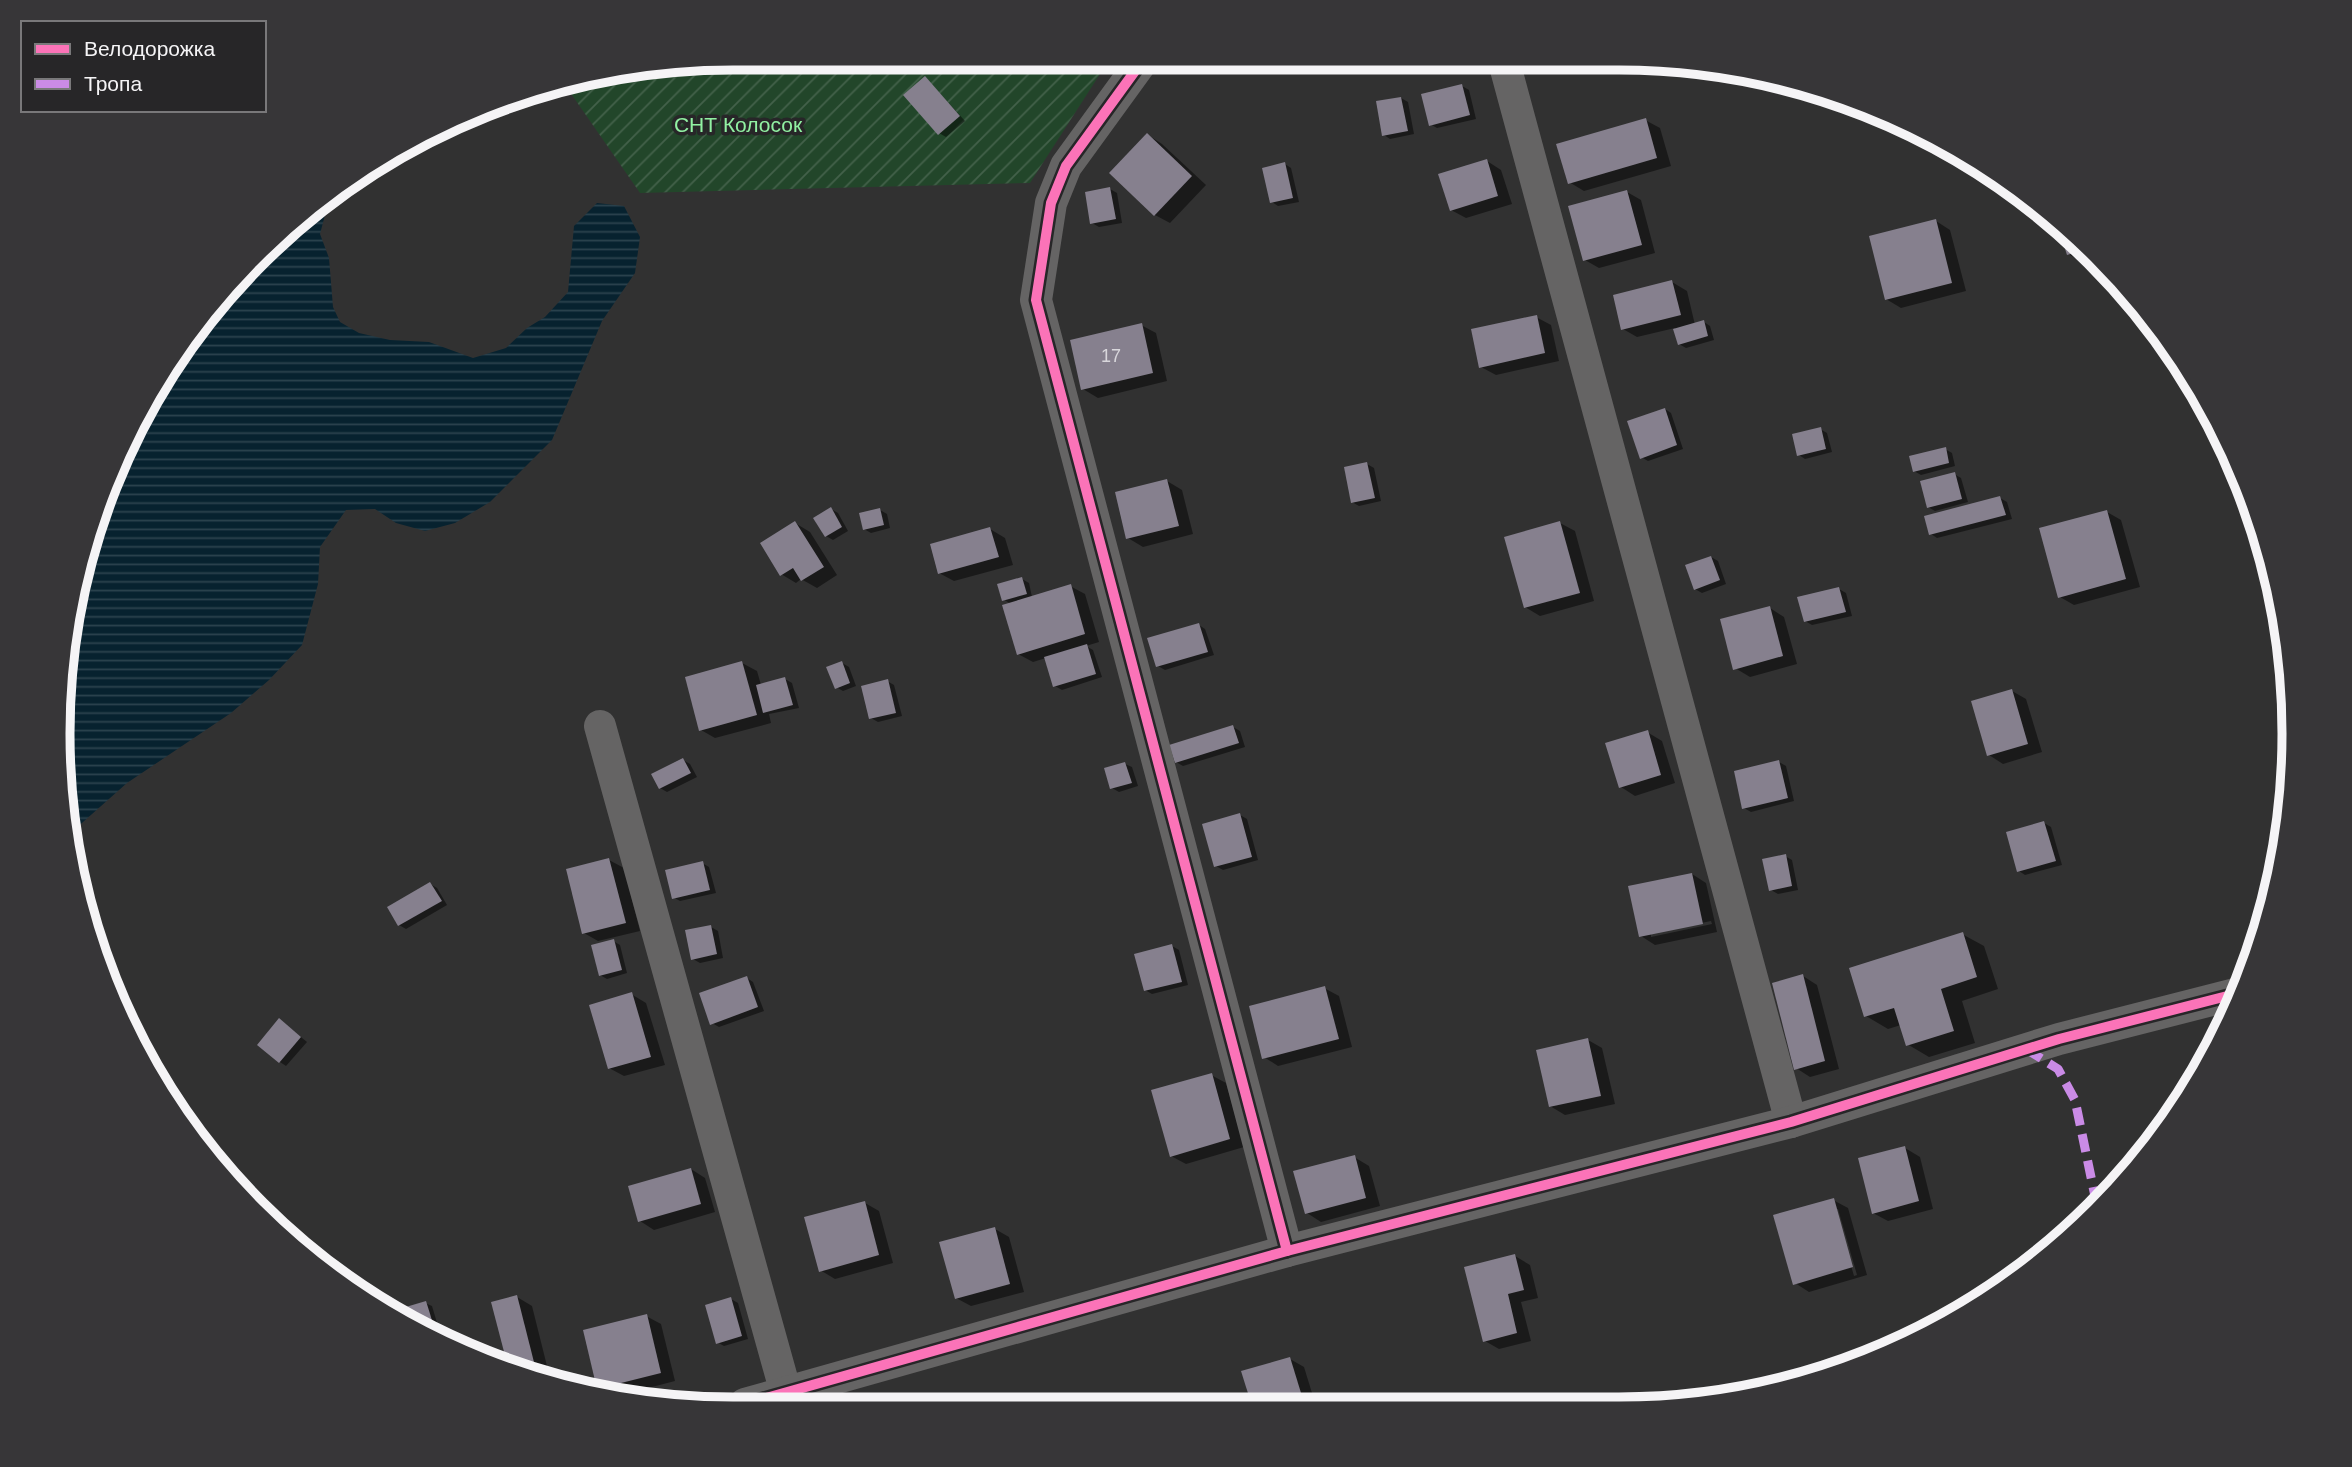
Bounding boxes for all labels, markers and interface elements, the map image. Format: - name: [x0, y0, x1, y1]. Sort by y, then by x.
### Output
- legend: [21, 21, 266, 112]
- text: Велодорожка: [84, 37, 215, 60]
- text: Тропа: [84, 72, 142, 95]
- park label: СНТ Колосок: [674, 113, 803, 136]
- house number: 17: [1101, 346, 1121, 366]

